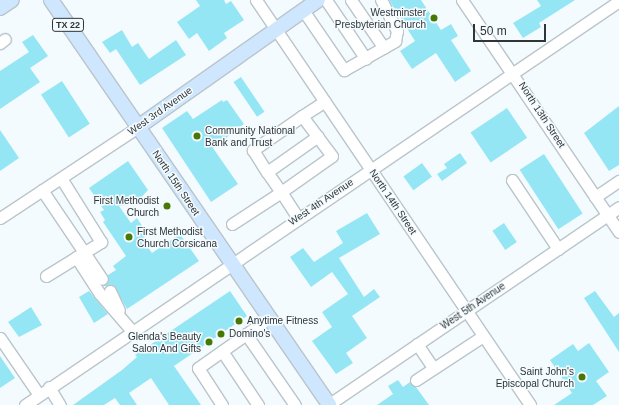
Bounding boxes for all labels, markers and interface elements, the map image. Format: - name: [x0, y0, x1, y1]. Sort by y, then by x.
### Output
- place label: Westminster Presbyterian Church: [335, 6, 426, 30]
- marker: Westminster Presbyterian Church: [429, 13, 439, 23]
- scale bar: [475, 16, 548, 42]
- road number: TX 22: [51, 18, 85, 32]
- text: 50 m: [480, 24, 507, 38]
- street label: North 13th Street: [516, 80, 568, 150]
- street label: West 3rd Avenue: [125, 84, 195, 138]
- place label: Community National Bank and Trust: [205, 124, 295, 148]
- marker: Community National Bank and Trust: [192, 131, 202, 141]
- street label: North 15th Street: [150, 148, 202, 218]
- street label: North 14th Street: [367, 167, 419, 237]
- street label: West 4th Avenue: [286, 176, 356, 228]
- place label: First Methodist Church: [93, 194, 159, 218]
- marker: First Methodist Church: [162, 201, 172, 211]
- place label: First Methodist Church Corsicana: [137, 225, 217, 248]
- marker: First Methodist Church Corsicana: [124, 232, 134, 242]
- street label: West 5th Avenue: [438, 280, 508, 332]
- place label: Anytime Fitness: [247, 315, 318, 327]
- marker: Anytime Fitness: [234, 316, 244, 326]
- place label: Domino's: [229, 328, 270, 340]
- marker: Domino's: [216, 329, 226, 339]
- place label: Glenda's Beauty Salon And Gifts: [128, 330, 201, 354]
- marker: Glenda's Beauty Salon And Gifts: [204, 337, 214, 347]
- place label: Saint John's Episcopal Church: [496, 365, 574, 388]
- marker: Saint John's Episcopal Church: [577, 372, 587, 382]

